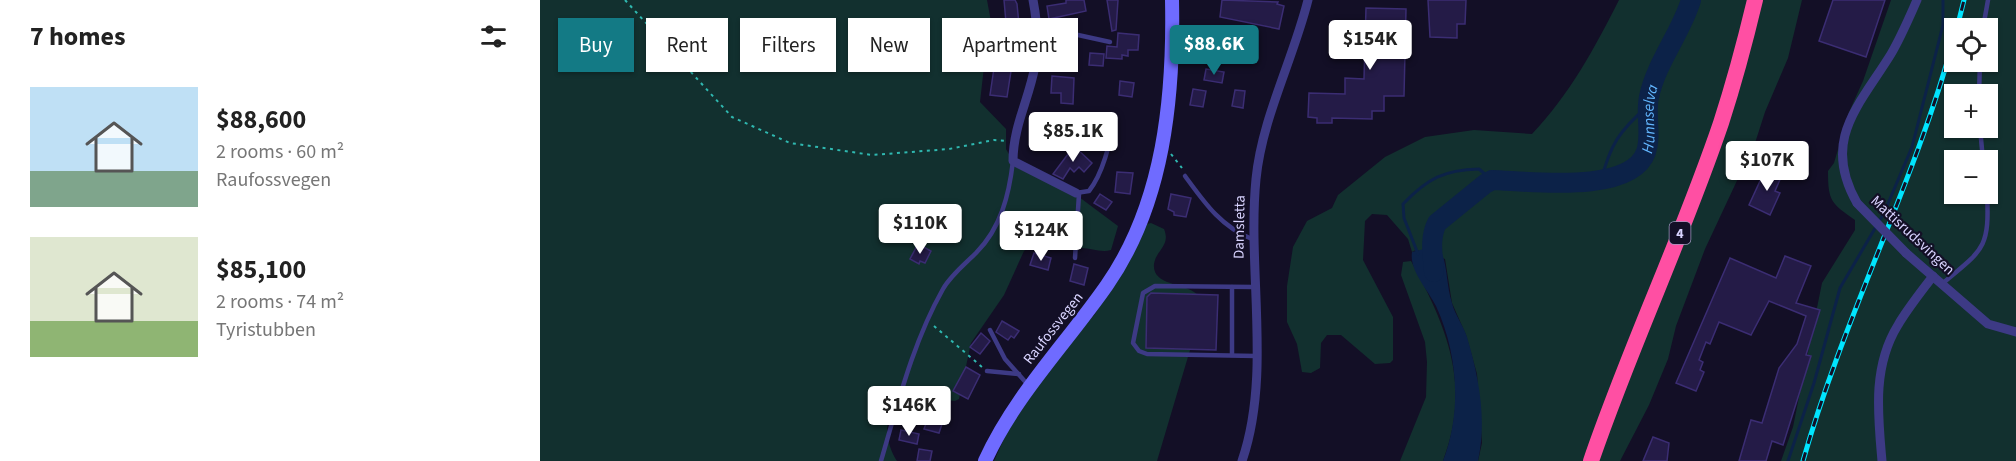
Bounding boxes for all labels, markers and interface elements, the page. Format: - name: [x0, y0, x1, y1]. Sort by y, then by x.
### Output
- text: 7 homes: [30, 18, 125, 55]
- chip: Buy: [558, 18, 634, 72]
- chip: Rent: [646, 18, 728, 72]
- chip: Filters: [740, 18, 836, 72]
- chip: New: [848, 18, 930, 72]
- chip: Apartment: [942, 18, 1078, 72]
- map controls: [1944, 18, 1998, 204]
- button: locate: [1944, 18, 1998, 72]
- icon: filters: [477, 20, 510, 53]
- pin: $154K: [1328, 20, 1412, 71]
- pin: $88.6K: [1165, 25, 1263, 76]
- text: $154K: [1343, 25, 1397, 53]
- text: $88.6K: [1184, 30, 1244, 58]
- water label: Hunnselva: [1636, 81, 1664, 156]
- button: +: [1944, 84, 1998, 138]
- text: $88,600: [216, 101, 306, 138]
- icon: home: [78, 111, 150, 183]
- pin: $85.1K: [1024, 112, 1122, 163]
- text: $85.1K: [1043, 117, 1103, 145]
- text: 2 rooms · 60 m²: [216, 138, 344, 166]
- pin: $107K: [1725, 141, 1809, 192]
- text: $107K: [1740, 146, 1794, 174]
- button: −: [1944, 150, 1998, 204]
- text: Raufossvegen: [216, 166, 331, 194]
- street label: Mattisrudsvingen: [1866, 191, 1959, 280]
- street label: Damsletta: [1228, 195, 1251, 259]
- pin: $110K: [878, 204, 962, 255]
- text: $110K: [893, 209, 947, 237]
- pin: $124K: [999, 211, 1083, 262]
- text: $124K: [1014, 216, 1068, 244]
- road number: 4: [1670, 222, 1690, 244]
- text: $85,100: [216, 251, 306, 288]
- icon: home: [78, 261, 150, 333]
- text: 2 rooms · 74 m²: [216, 288, 344, 316]
- street label: Raufossvegen: [1019, 288, 1088, 369]
- text: Tyristubben: [216, 316, 316, 344]
- pin: $146K: [867, 386, 951, 437]
- text: $146K: [882, 391, 936, 419]

